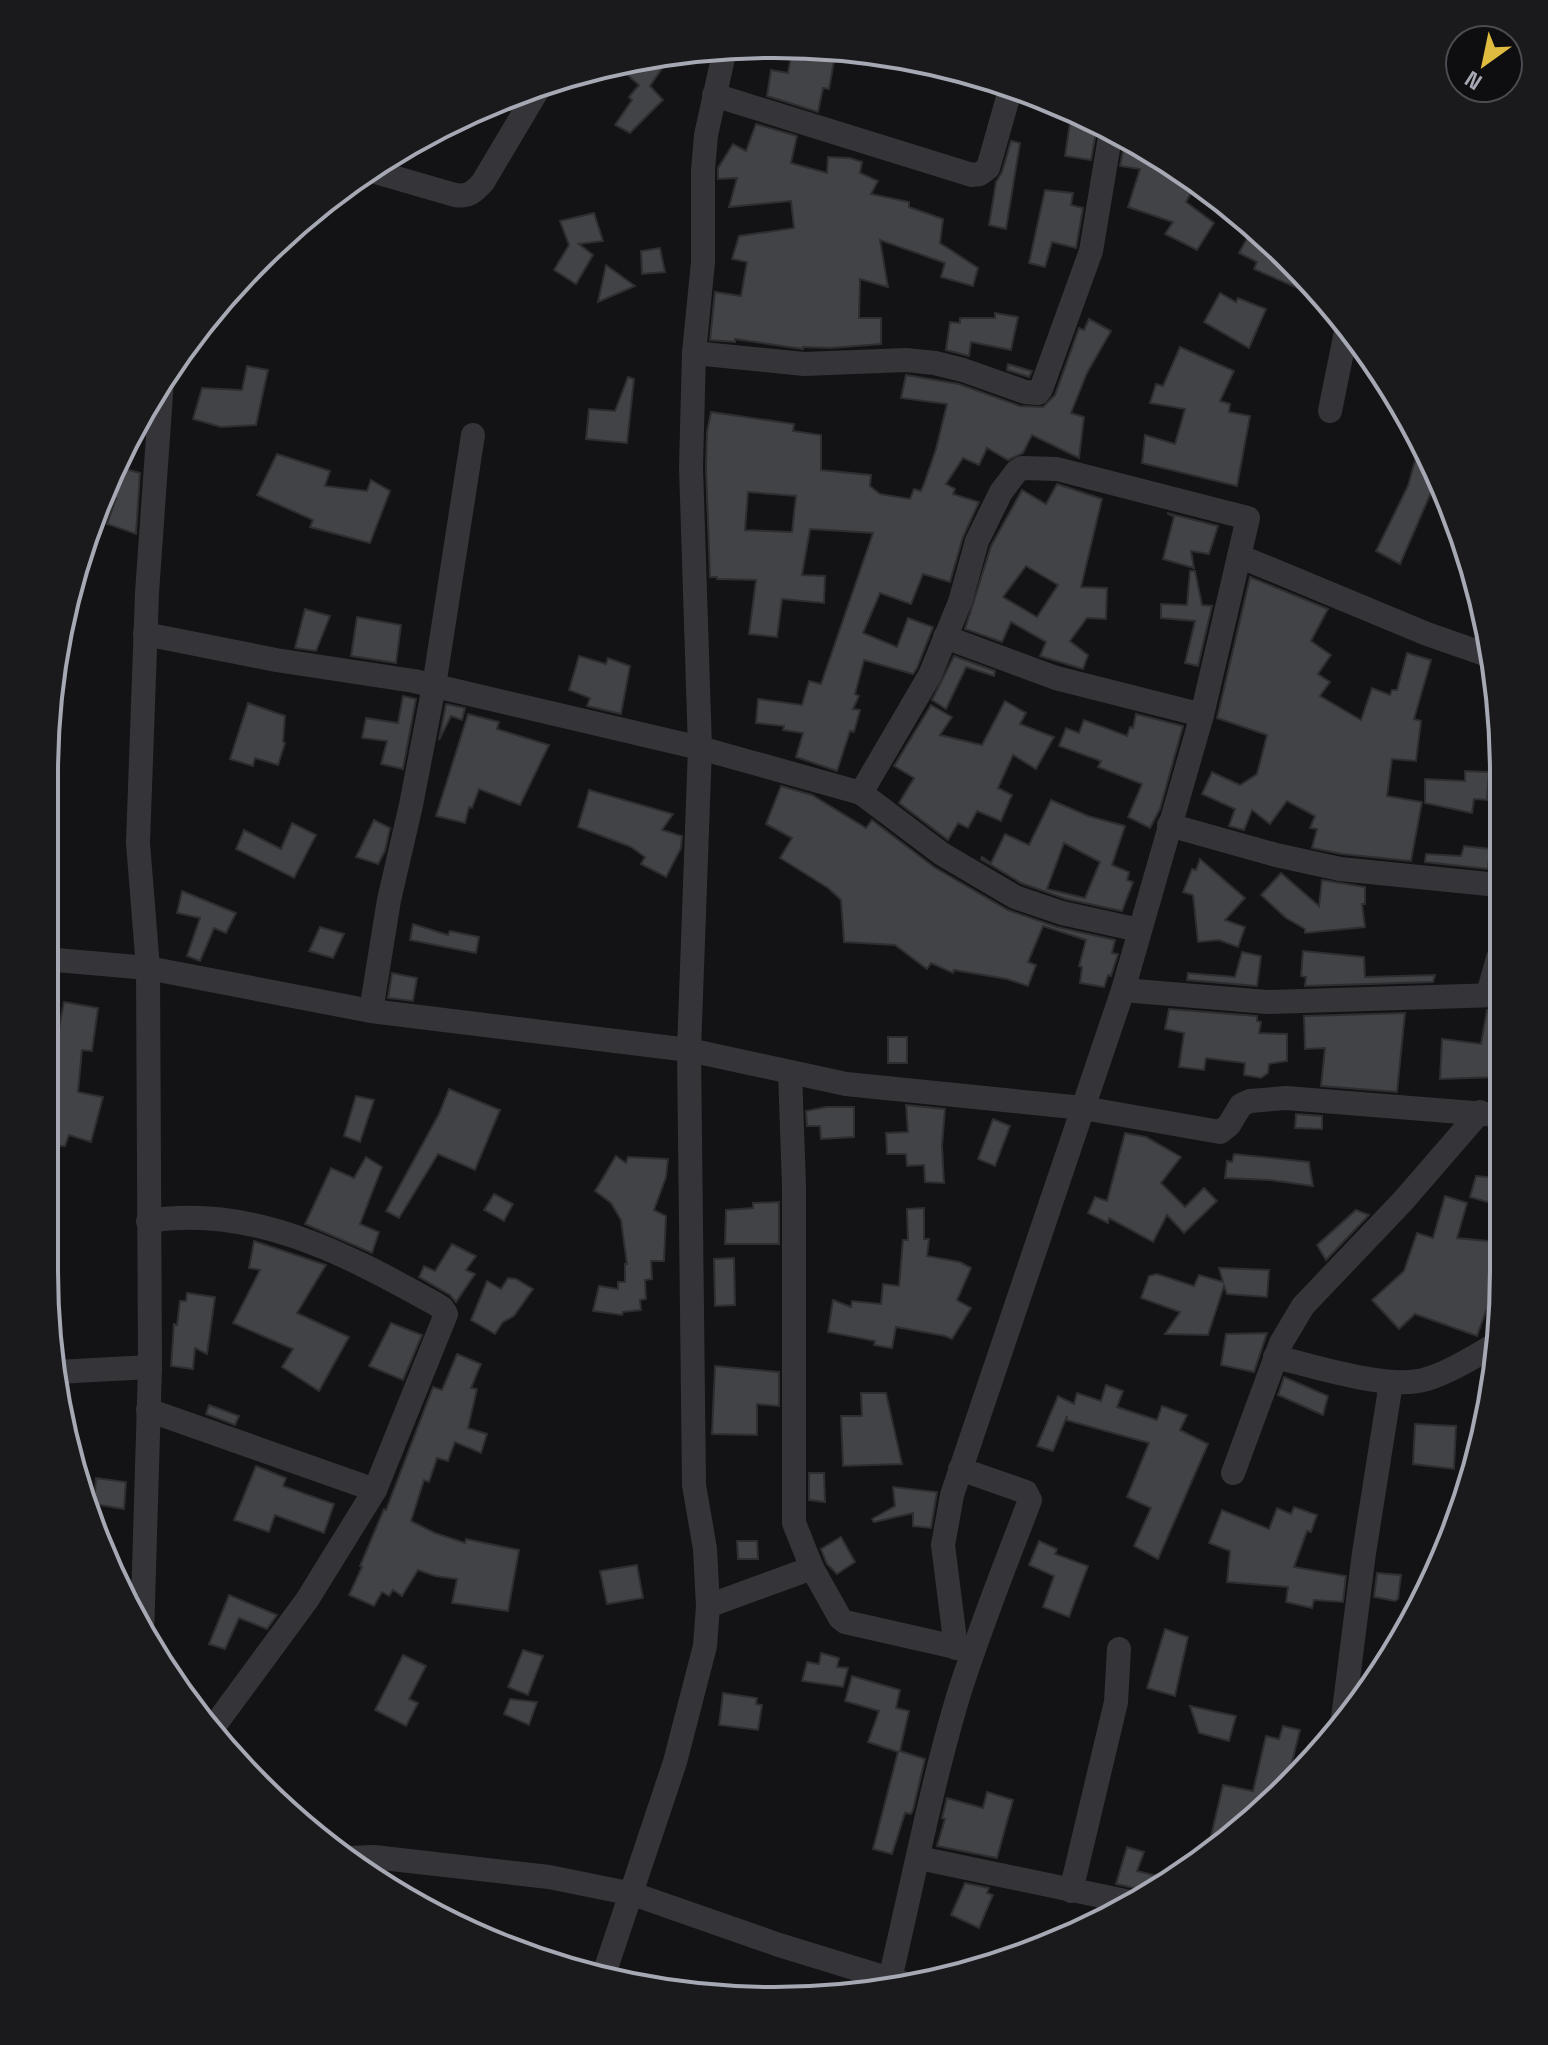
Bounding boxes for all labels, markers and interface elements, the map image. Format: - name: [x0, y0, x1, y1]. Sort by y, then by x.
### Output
- north arrow: [1444, 24, 1524, 104]
- text: N: [1459, 65, 1487, 97]

